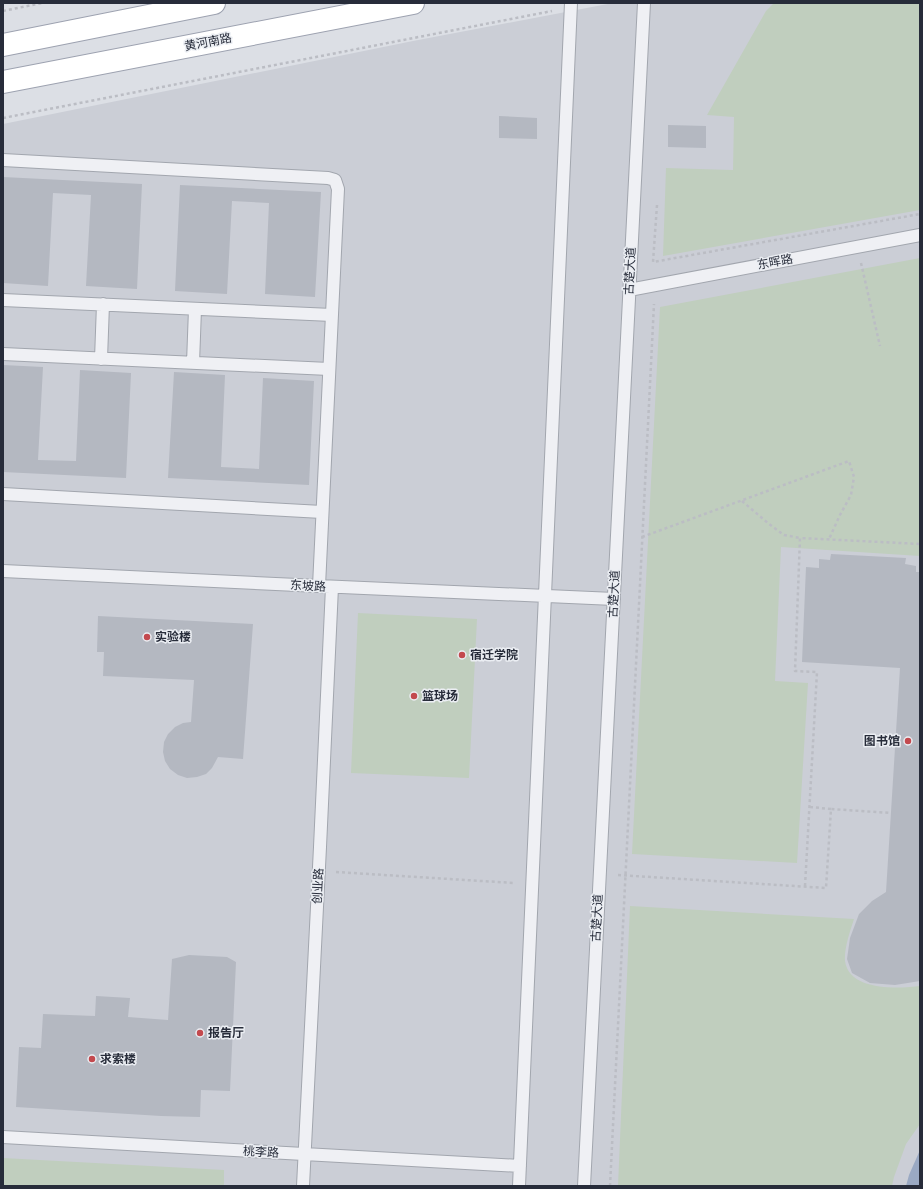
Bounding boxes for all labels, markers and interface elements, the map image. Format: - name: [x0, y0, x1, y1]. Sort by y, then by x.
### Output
- street label: 黄河南路: [183, 30, 233, 54]
- street label: 古楚大道: [621, 247, 639, 295]
- street label: 东晖路: [756, 251, 794, 273]
- street label: 古楚大道: [605, 570, 623, 618]
- street label: 东坡路: [290, 577, 326, 595]
- place label: 实验楼: [155, 629, 191, 645]
- marker: 实验楼: [142, 632, 152, 642]
- place label: 宿迁学院: [470, 647, 518, 663]
- marker: 宿迁学院: [457, 650, 467, 660]
- place label: 篮球场: [422, 688, 458, 704]
- marker: 篮球场: [409, 691, 419, 701]
- place label: 图书馆: [864, 733, 900, 749]
- marker: 图书馆: [903, 736, 913, 746]
- street label: 创业路: [309, 868, 327, 904]
- street label: 古楚大道: [588, 894, 606, 942]
- place label: 报告厅: [208, 1025, 244, 1041]
- marker: 报告厅: [195, 1028, 205, 1038]
- place label: 求索楼: [100, 1051, 136, 1067]
- marker: 求索楼: [87, 1054, 97, 1064]
- street label: 桃李路: [243, 1143, 279, 1161]

